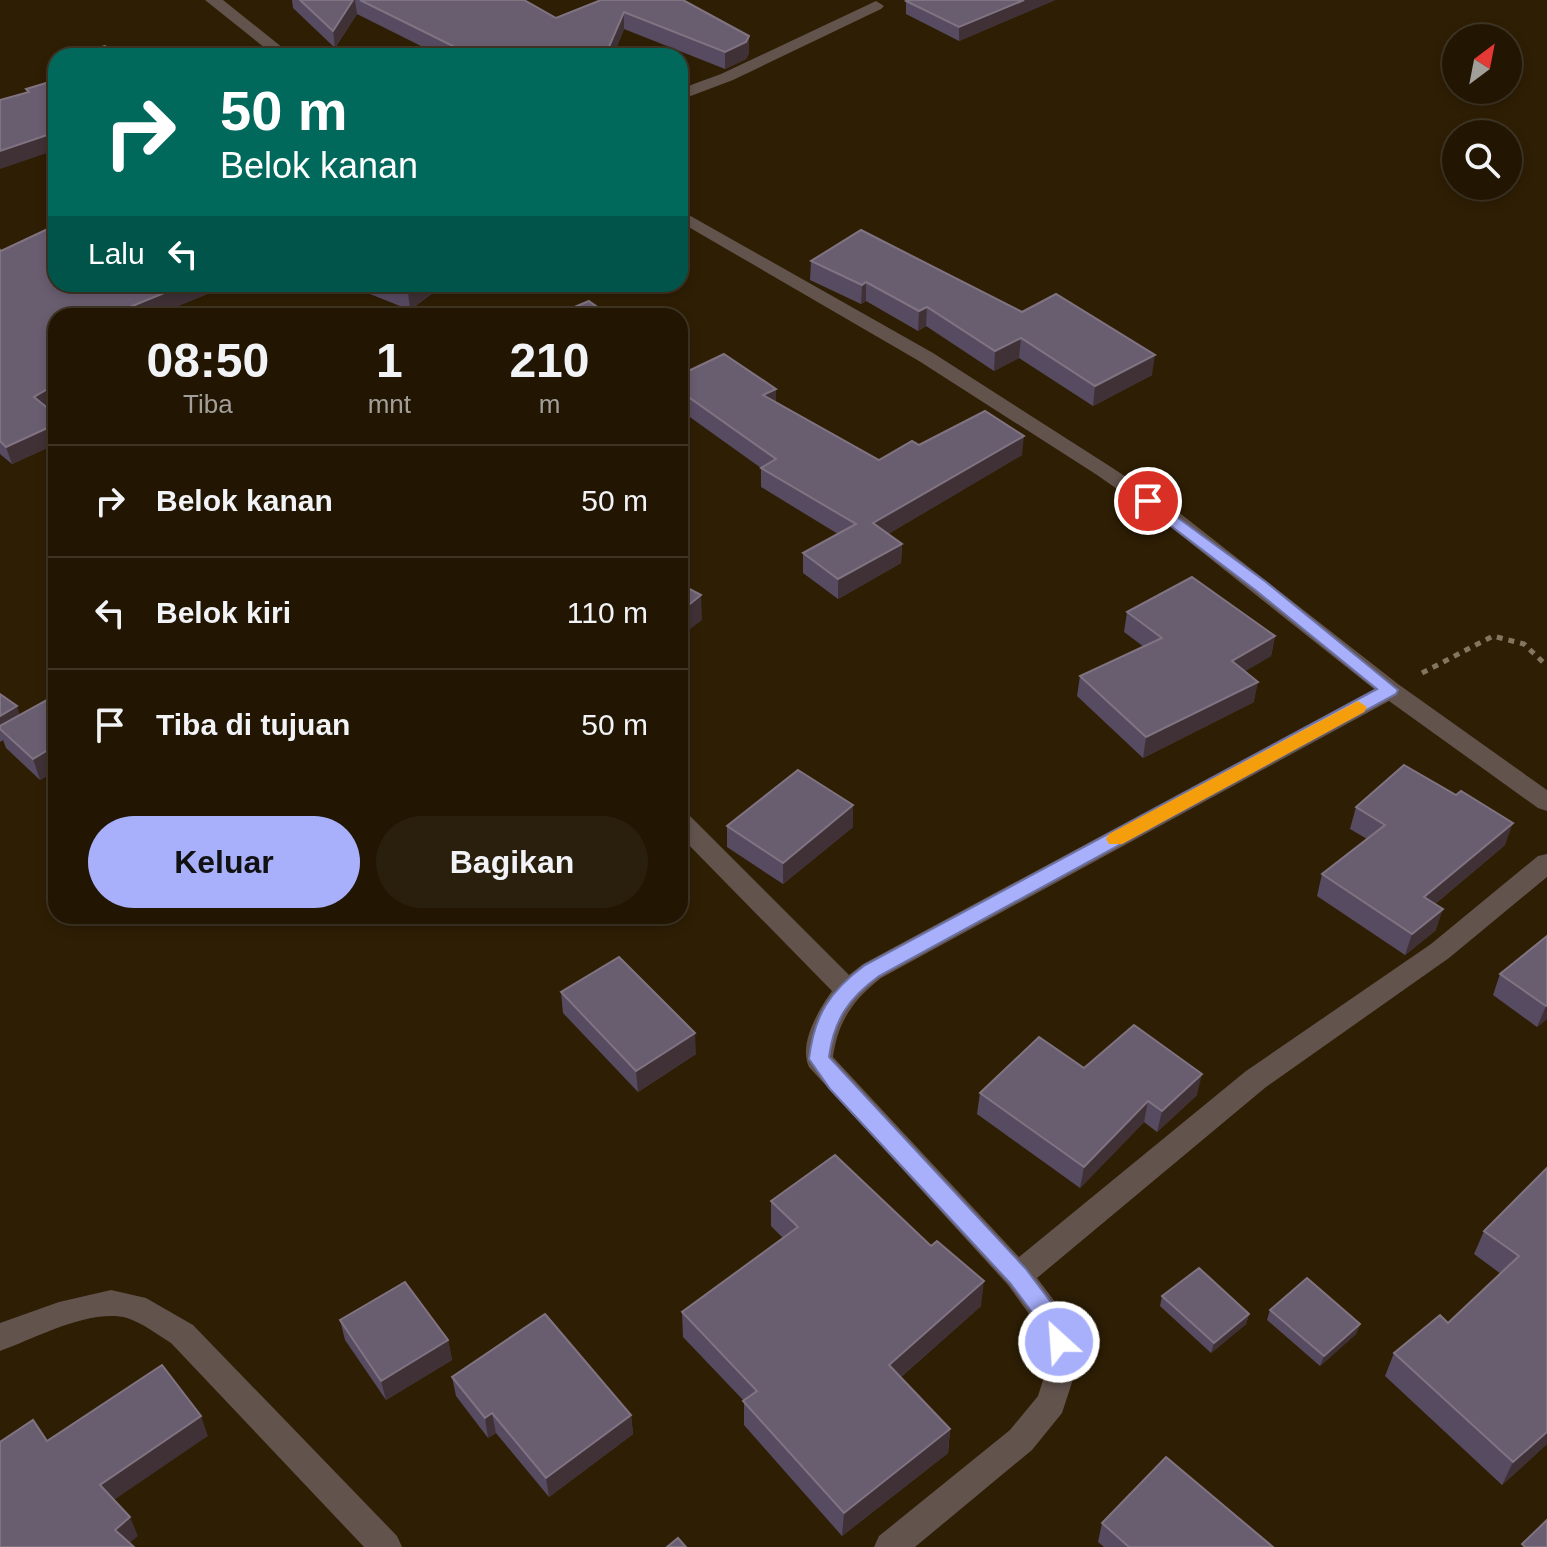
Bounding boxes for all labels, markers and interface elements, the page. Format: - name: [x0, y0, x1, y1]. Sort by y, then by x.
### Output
- north arrow: [1442, 24, 1522, 104]
- map controls: [1442, 24, 1522, 200]
- text: 50 m: [220, 79, 348, 142]
- icon: right: [88, 80, 192, 184]
- button: search: [1442, 120, 1522, 200]
- text: Belok kanan: [220, 145, 418, 186]
- icon: left: [161, 232, 205, 276]
- text: Lalu: [88, 237, 145, 270]
- text: 08:50: [146, 334, 269, 387]
- text: 1: [376, 334, 403, 387]
- text: 210: [509, 334, 590, 387]
- text: Tiba: [183, 389, 233, 419]
- text: mnt: [368, 389, 411, 419]
- text: m: [539, 389, 560, 419]
- pin: [1114, 467, 1182, 535]
- icon: right: [88, 479, 132, 523]
- icon: arrive: [1126, 479, 1170, 523]
- text: Belok kanan: [156, 484, 333, 517]
- text: 50 m: [581, 484, 648, 517]
- icon: left: [88, 591, 132, 635]
- text: Belok kiri: [156, 596, 291, 629]
- text: 110 m: [567, 596, 648, 629]
- icon: arrive: [88, 703, 132, 747]
- text: Tiba di tujuan: [156, 708, 350, 741]
- text: 50 m: [581, 708, 648, 741]
- button: Keluar: [88, 816, 360, 908]
- button: Bagikan: [376, 816, 648, 908]
- position arrow: [1017, 1300, 1101, 1384]

